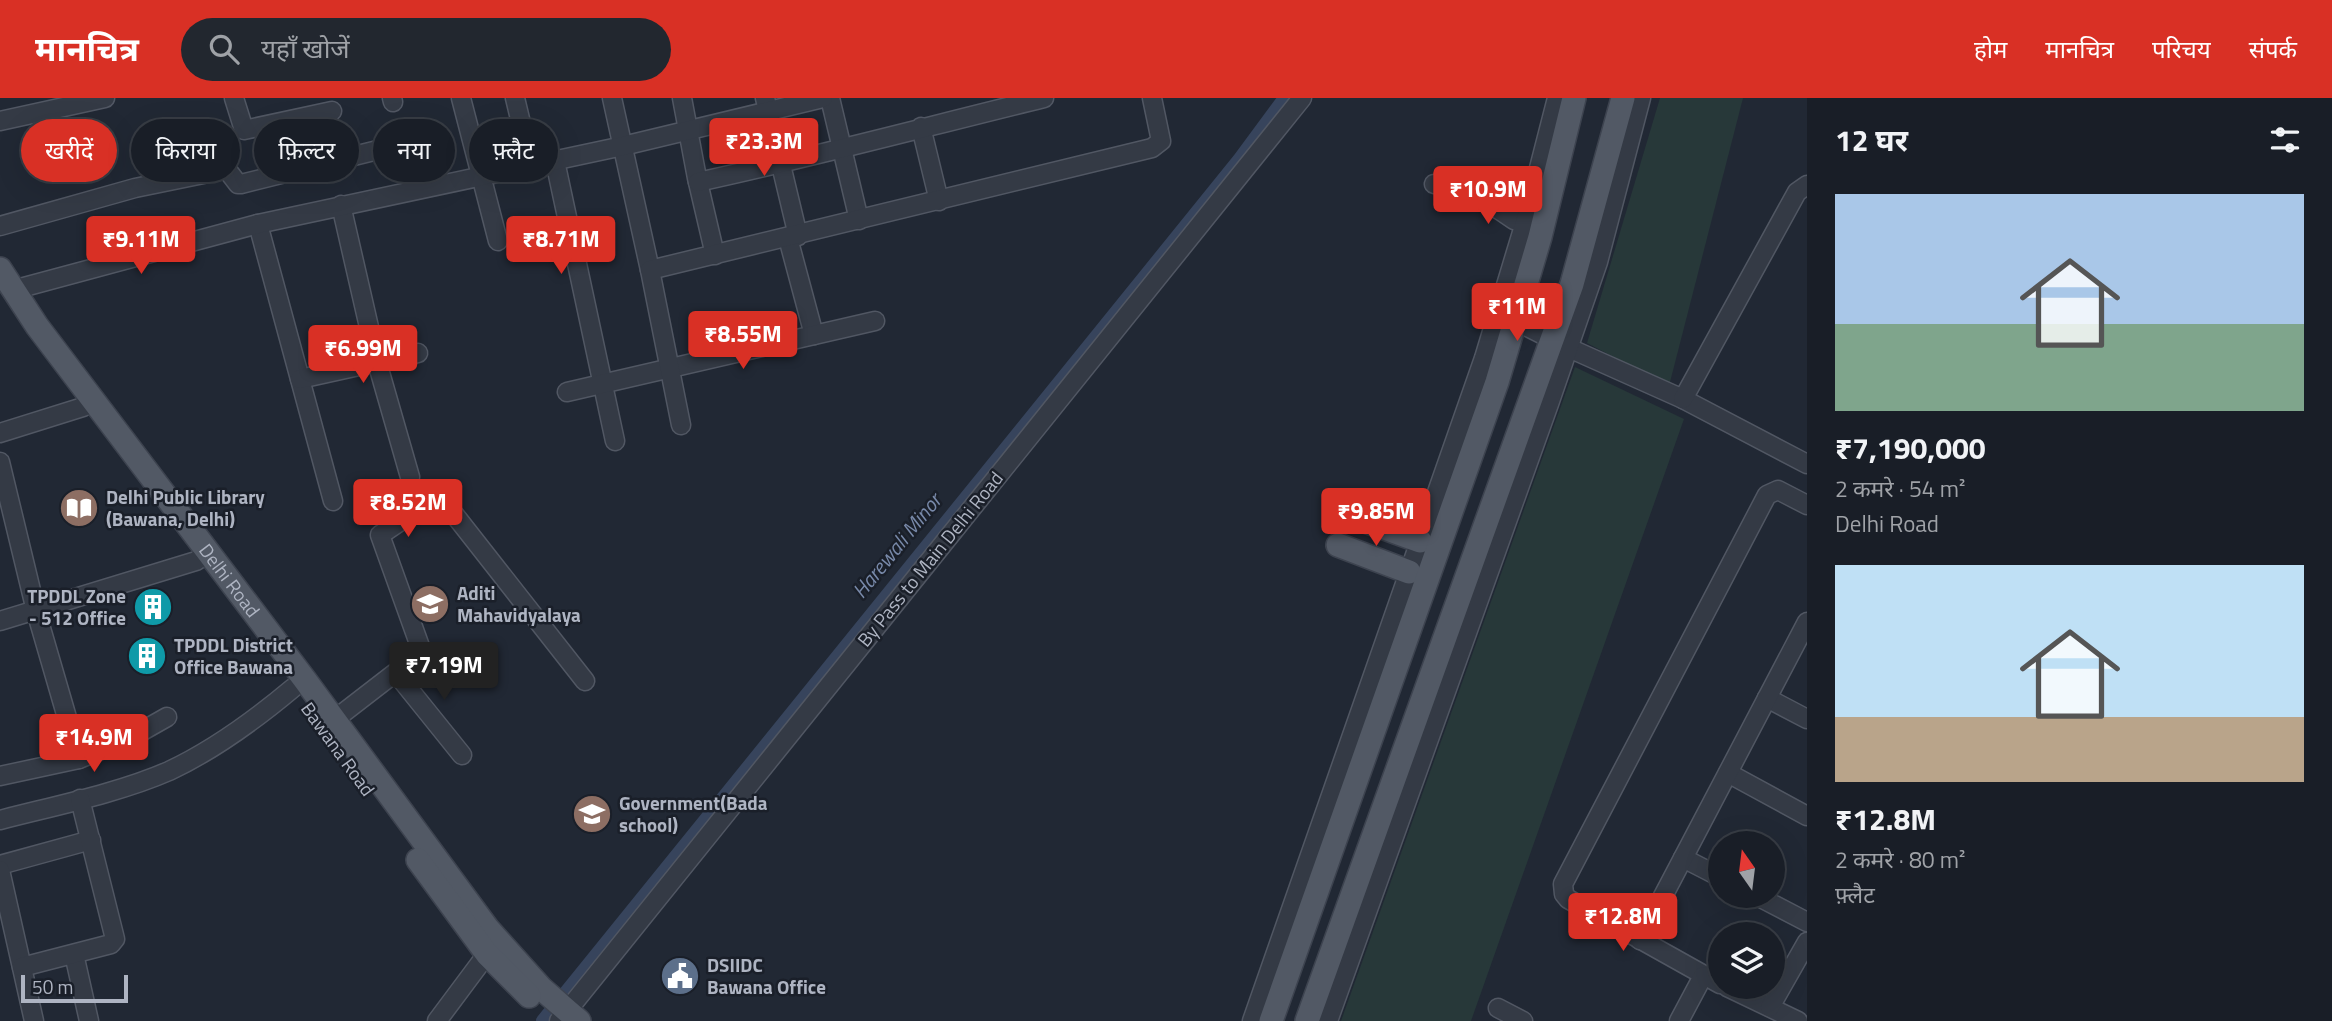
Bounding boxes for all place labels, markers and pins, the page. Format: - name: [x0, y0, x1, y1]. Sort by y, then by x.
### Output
- pin: ₹23.3M: [707, 118, 821, 178]
- pin: ₹10.9M: [1431, 166, 1545, 226]
- pin: ₹9.11M: [84, 216, 198, 276]
- pin: ₹8.71M: [504, 216, 618, 276]
- pin: ₹11M: [1476, 284, 1558, 343]
- pin: ₹8.55M: [686, 312, 800, 371]
- pin: ₹6.99M: [306, 326, 420, 385]
- pin: ₹8.52M: [351, 480, 465, 539]
- place label: Delhi Public Library (Bawana, Delhi): [106, 482, 265, 533]
- library icon: Delhi Public Library (Bawana, Delhi): [58, 487, 100, 529]
- pin: ₹9.85M: [1319, 489, 1433, 548]
- place label: Aditi Mahavidyalaya: [457, 578, 581, 629]
- place label: TPDDL Zone - 512 Office: [27, 581, 126, 632]
- school or university icon: Aditi Mahavidyalaya: [409, 583, 451, 625]
- building icon: TPDDL Zone - 512 Office: [132, 586, 174, 628]
- place label: TPDDL District Office Bawana: [174, 630, 293, 681]
- building icon: TPDDL District Office Bawana: [126, 635, 168, 677]
- pin: ₹7.19M: [387, 642, 501, 702]
- pin: ₹14.9M: [37, 714, 151, 774]
- place label: Government(Bada school): [619, 788, 768, 839]
- school or university icon: Government(Bada school): [571, 793, 613, 835]
- pin: ₹12.8M: [1566, 894, 1680, 953]
- place label: DSIIDC Bawana Office: [707, 950, 826, 1001]
- public building icon: DSIIDC Bawana Office: [659, 955, 701, 997]

